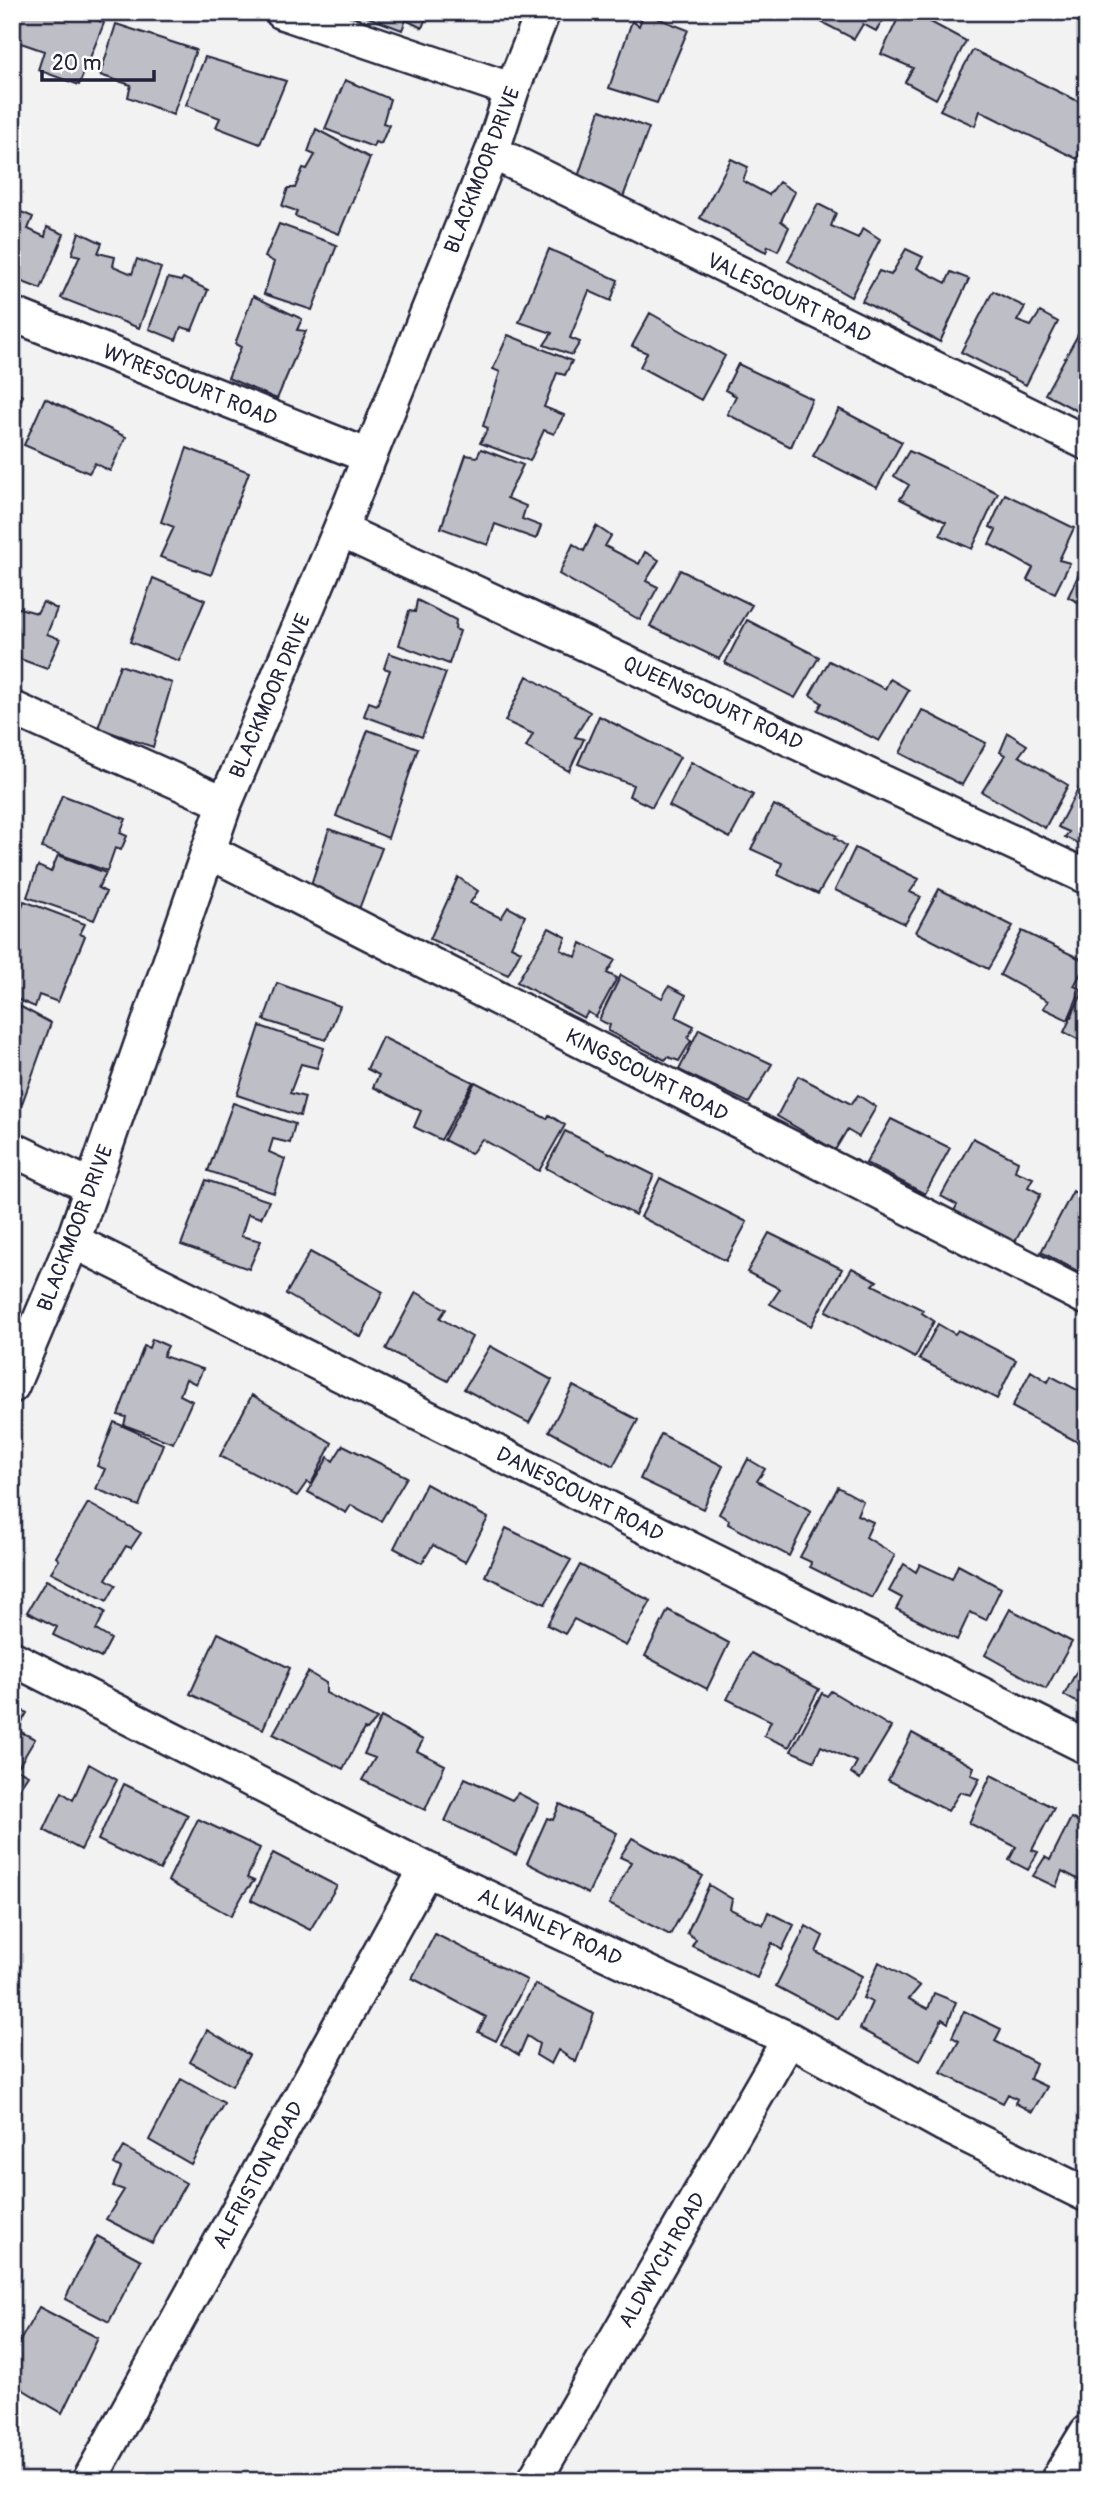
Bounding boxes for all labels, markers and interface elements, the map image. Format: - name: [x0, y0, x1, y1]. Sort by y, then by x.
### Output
- scale bar: [42, 38, 154, 82]
- text: 20 m: [52, 50, 101, 77]
- street label: BLACKMOOR DRIVE: [438, 83, 527, 257]
- street label: VALESCOURT ROAD: [702, 247, 875, 350]
- street label: WYRESCOURT ROAD: [99, 338, 281, 433]
- street label: BLACKMOOR DRIVE: [224, 610, 317, 783]
- street label: QUEENSCOURT ROAD: [619, 650, 807, 757]
- street label: KINGSCOURT ROAD: [561, 1023, 733, 1128]
- street label: BLACKMOOR DRIVE: [31, 1141, 120, 1315]
- street label: DANESCOURT ROAD: [492, 1441, 668, 1548]
- street label: ALVANLEY ROAD: [473, 1882, 626, 1973]
- street label: ALFRISTON ROAD: [207, 2097, 310, 2254]
- street label: ALDWYCH ROAD: [613, 2188, 712, 2333]

